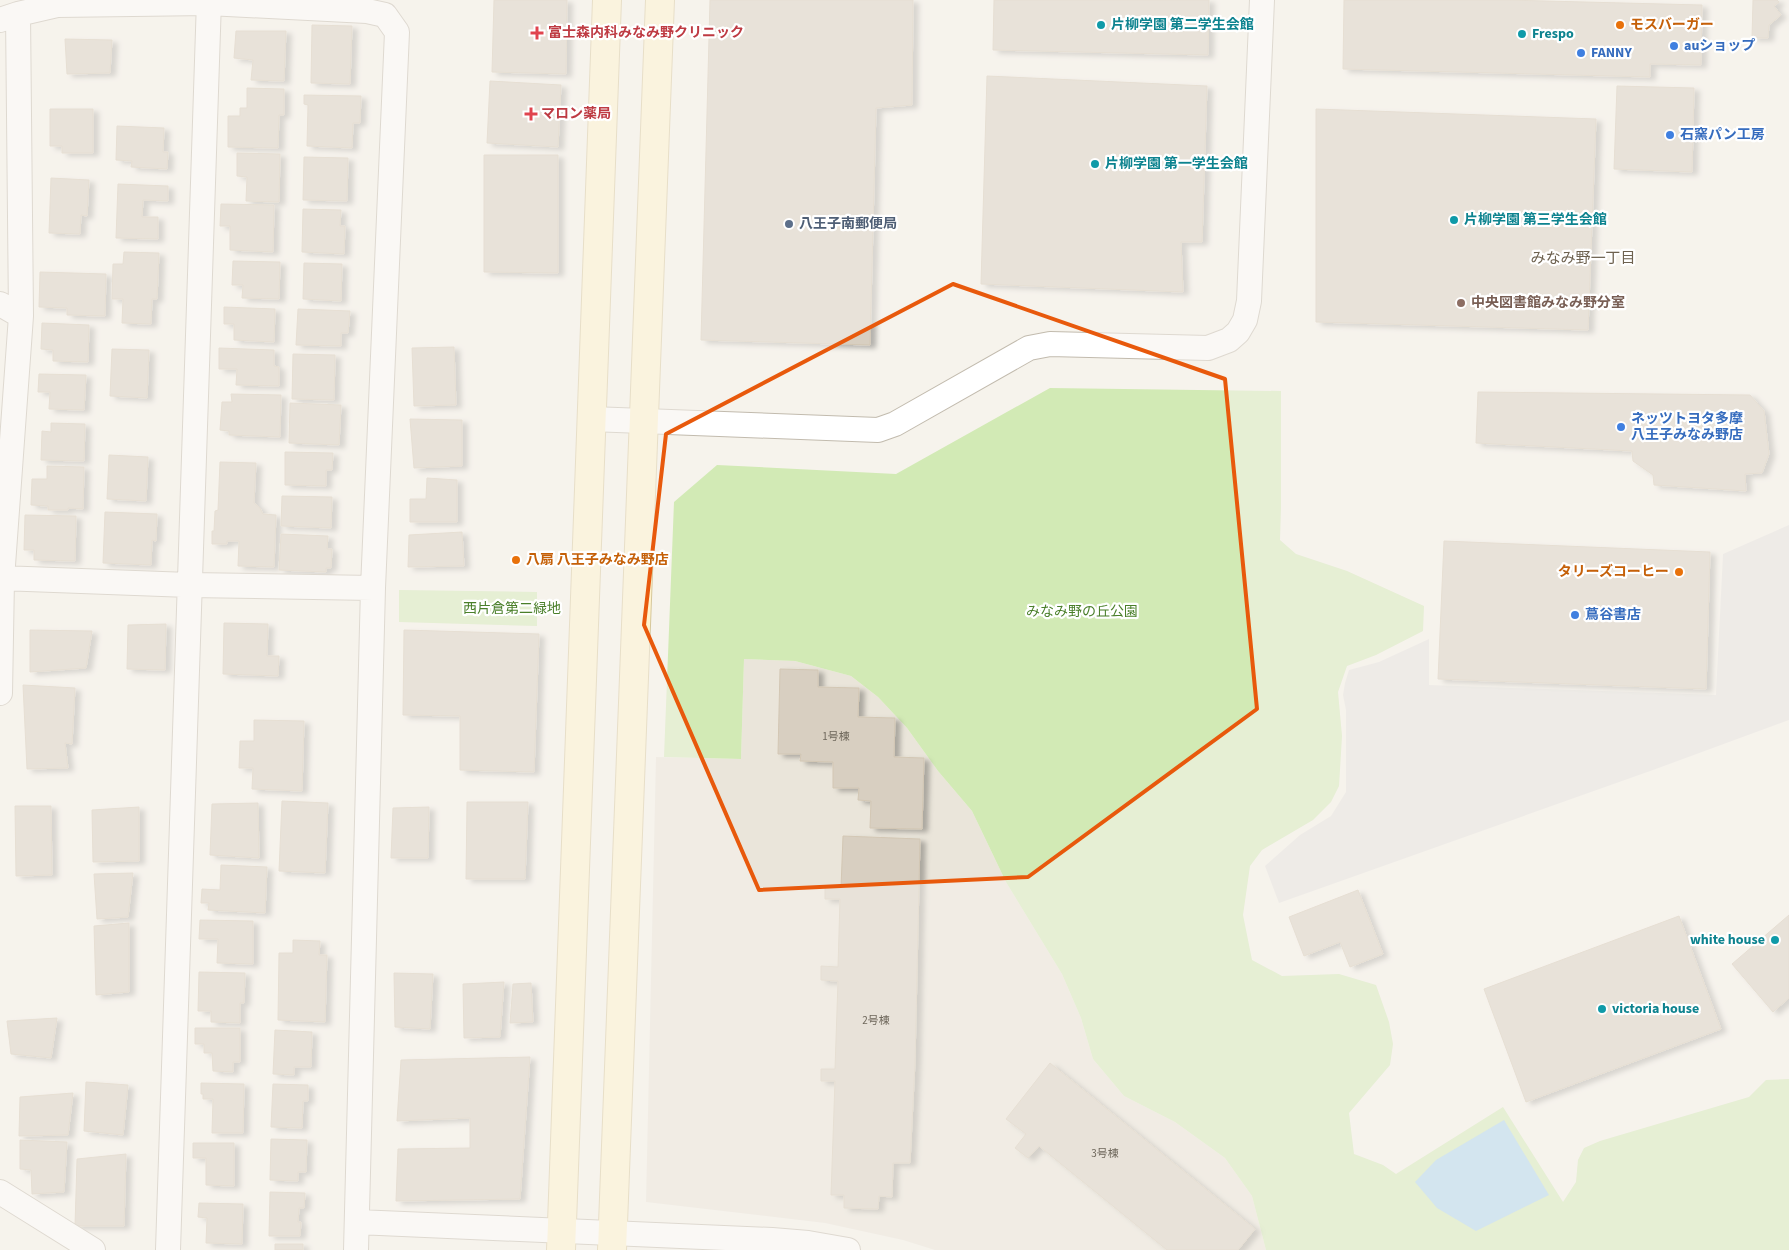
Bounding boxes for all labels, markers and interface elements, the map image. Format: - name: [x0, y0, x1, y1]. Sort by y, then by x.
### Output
- place label: 片柳学園 第二学生会館: [1111, 15, 1254, 35]
- place label: モスバーガー: [1630, 15, 1714, 35]
- marker: 片柳学園 第二学生会館: [1095, 19, 1107, 31]
- marker: モスバーガー: [1614, 19, 1626, 31]
- place label: 富士森内科みなみ野クリニック: [548, 23, 744, 43]
- place label: Frespo: [1532, 24, 1574, 44]
- marker: 富士森内科みなみ野クリニック: [530, 26, 544, 40]
- marker: Frespo: [1516, 28, 1528, 40]
- place label: auショップ: [1684, 36, 1755, 56]
- marker: auショップ: [1668, 40, 1680, 52]
- place label: FANNY: [1591, 43, 1632, 63]
- marker: FANNY: [1575, 47, 1587, 59]
- place label: マロン薬局: [541, 104, 611, 124]
- marker: マロン薬局: [525, 108, 537, 120]
- place label: 石窯パン工房: [1680, 125, 1765, 145]
- marker: 石窯パン工房: [1664, 129, 1676, 141]
- place label: 片柳学園 第一学生会館: [1105, 154, 1248, 174]
- marker: 片柳学園 第一学生会館: [1089, 158, 1101, 170]
- place label: 片柳学園 第三学生会館: [1464, 210, 1607, 230]
- place label: 八王子南郵便局: [799, 214, 897, 234]
- marker: 片柳学園 第三学生会館: [1448, 214, 1460, 226]
- marker: 八王子南郵便局: [783, 218, 795, 230]
- district label: みなみ野一丁目: [1530, 248, 1636, 269]
- place label: 中央図書館みなみ野分室: [1471, 293, 1625, 313]
- marker: 中央図書館みなみ野分室: [1455, 297, 1467, 309]
- place label: ネッツトヨタ多摩 八王子みなみ野店: [1631, 409, 1743, 445]
- marker: ネッツトヨタ多摩 八王子みなみ野店: [1615, 421, 1627, 433]
- place label: 八扇 八王子みなみ野店: [526, 550, 669, 570]
- marker: 八扇 八王子みなみ野店: [510, 554, 522, 566]
- place label: タリーズコーヒー: [1558, 562, 1669, 582]
- marker: タリーズコーヒー: [1673, 566, 1685, 578]
- park label: 西片倉第二緑地: [463, 599, 561, 619]
- park label: みなみ野の丘公園: [1026, 602, 1138, 622]
- place label: 蔦谷書店: [1585, 605, 1641, 625]
- marker: 蔦谷書店: [1569, 609, 1581, 621]
- house number: 1号棟: [822, 729, 850, 744]
- place label: white house: [1690, 930, 1765, 950]
- marker: white house: [1769, 934, 1781, 946]
- place label: victoria house: [1612, 999, 1699, 1019]
- marker: victoria house: [1596, 1003, 1608, 1015]
- house number: 2号棟: [862, 1013, 890, 1028]
- house number: 3号棟: [1091, 1146, 1119, 1161]

